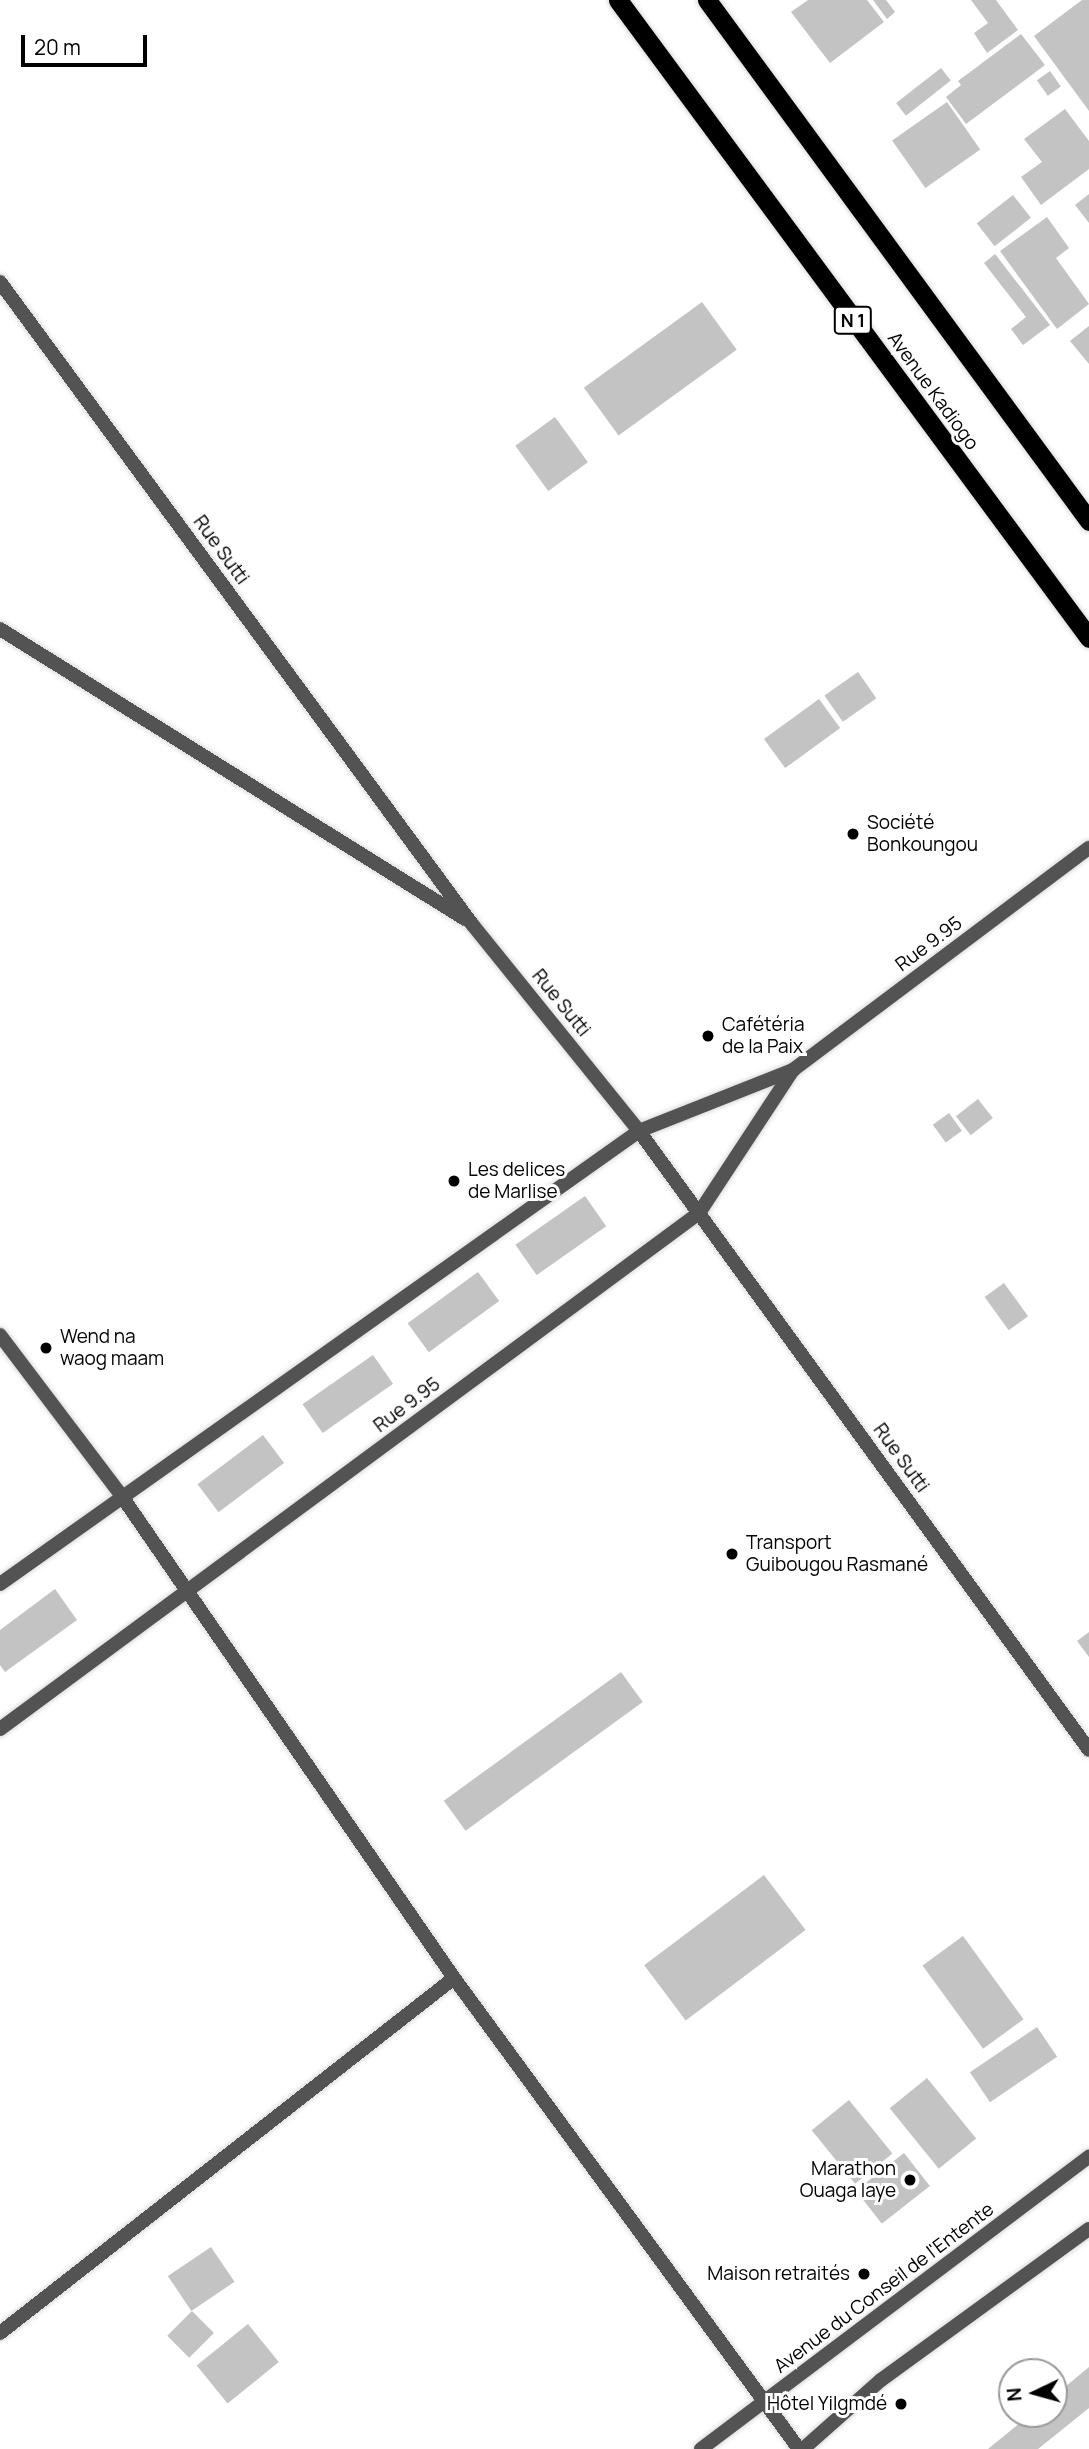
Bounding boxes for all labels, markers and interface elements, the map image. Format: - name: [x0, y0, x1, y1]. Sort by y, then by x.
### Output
- scale bar: [24, 21, 150, 65]
- text: 20 m: [34, 33, 81, 61]
- road number: N 1: [834, 306, 872, 334]
- street label: Avenue Kadiogo: [883, 328, 983, 454]
- street label: Rue Sutti: [188, 511, 254, 589]
- place label: Société Bonkoungou: [867, 812, 978, 856]
- marker: Société Bonkoungou: [845, 826, 861, 842]
- street label: Rue 9.95: [891, 912, 967, 976]
- street label: Rue Sutti: [527, 965, 595, 1041]
- place label: Cafétéria de la Paix: [722, 1014, 805, 1058]
- marker: Cafétéria de la Paix: [700, 1028, 716, 1044]
- place label: Les delices de Marlise: [468, 1159, 565, 1203]
- marker: Les delices de Marlise: [446, 1173, 462, 1189]
- place label: Wend na waog maam: [60, 1326, 164, 1370]
- marker: Wend na waog maam: [38, 1340, 54, 1356]
- street label: Rue 9.95: [369, 1373, 445, 1437]
- street label: Rue Sutti: [868, 1419, 934, 1497]
- place label: Transport Guibougou Rasmané: [746, 1532, 928, 1576]
- marker: Transport Guibougou Rasmané: [724, 1546, 740, 1562]
- place label: Marathon Ouaga laye: [800, 2158, 896, 2202]
- marker: Marathon Ouaga laye: [902, 2172, 918, 2188]
- street label: Avenue du Conseil de l'Entente: [770, 2198, 998, 2378]
- place label: Maison retraités: [707, 2263, 850, 2285]
- marker: Maison retraités: [856, 2266, 872, 2282]
- north arrow: [998, 2358, 1068, 2428]
- text: N: [1001, 2387, 1028, 2403]
- place label: Hôtel Yilgmdé: [767, 2393, 887, 2415]
- marker: Hôtel Yilgmdé: [893, 2396, 909, 2412]

